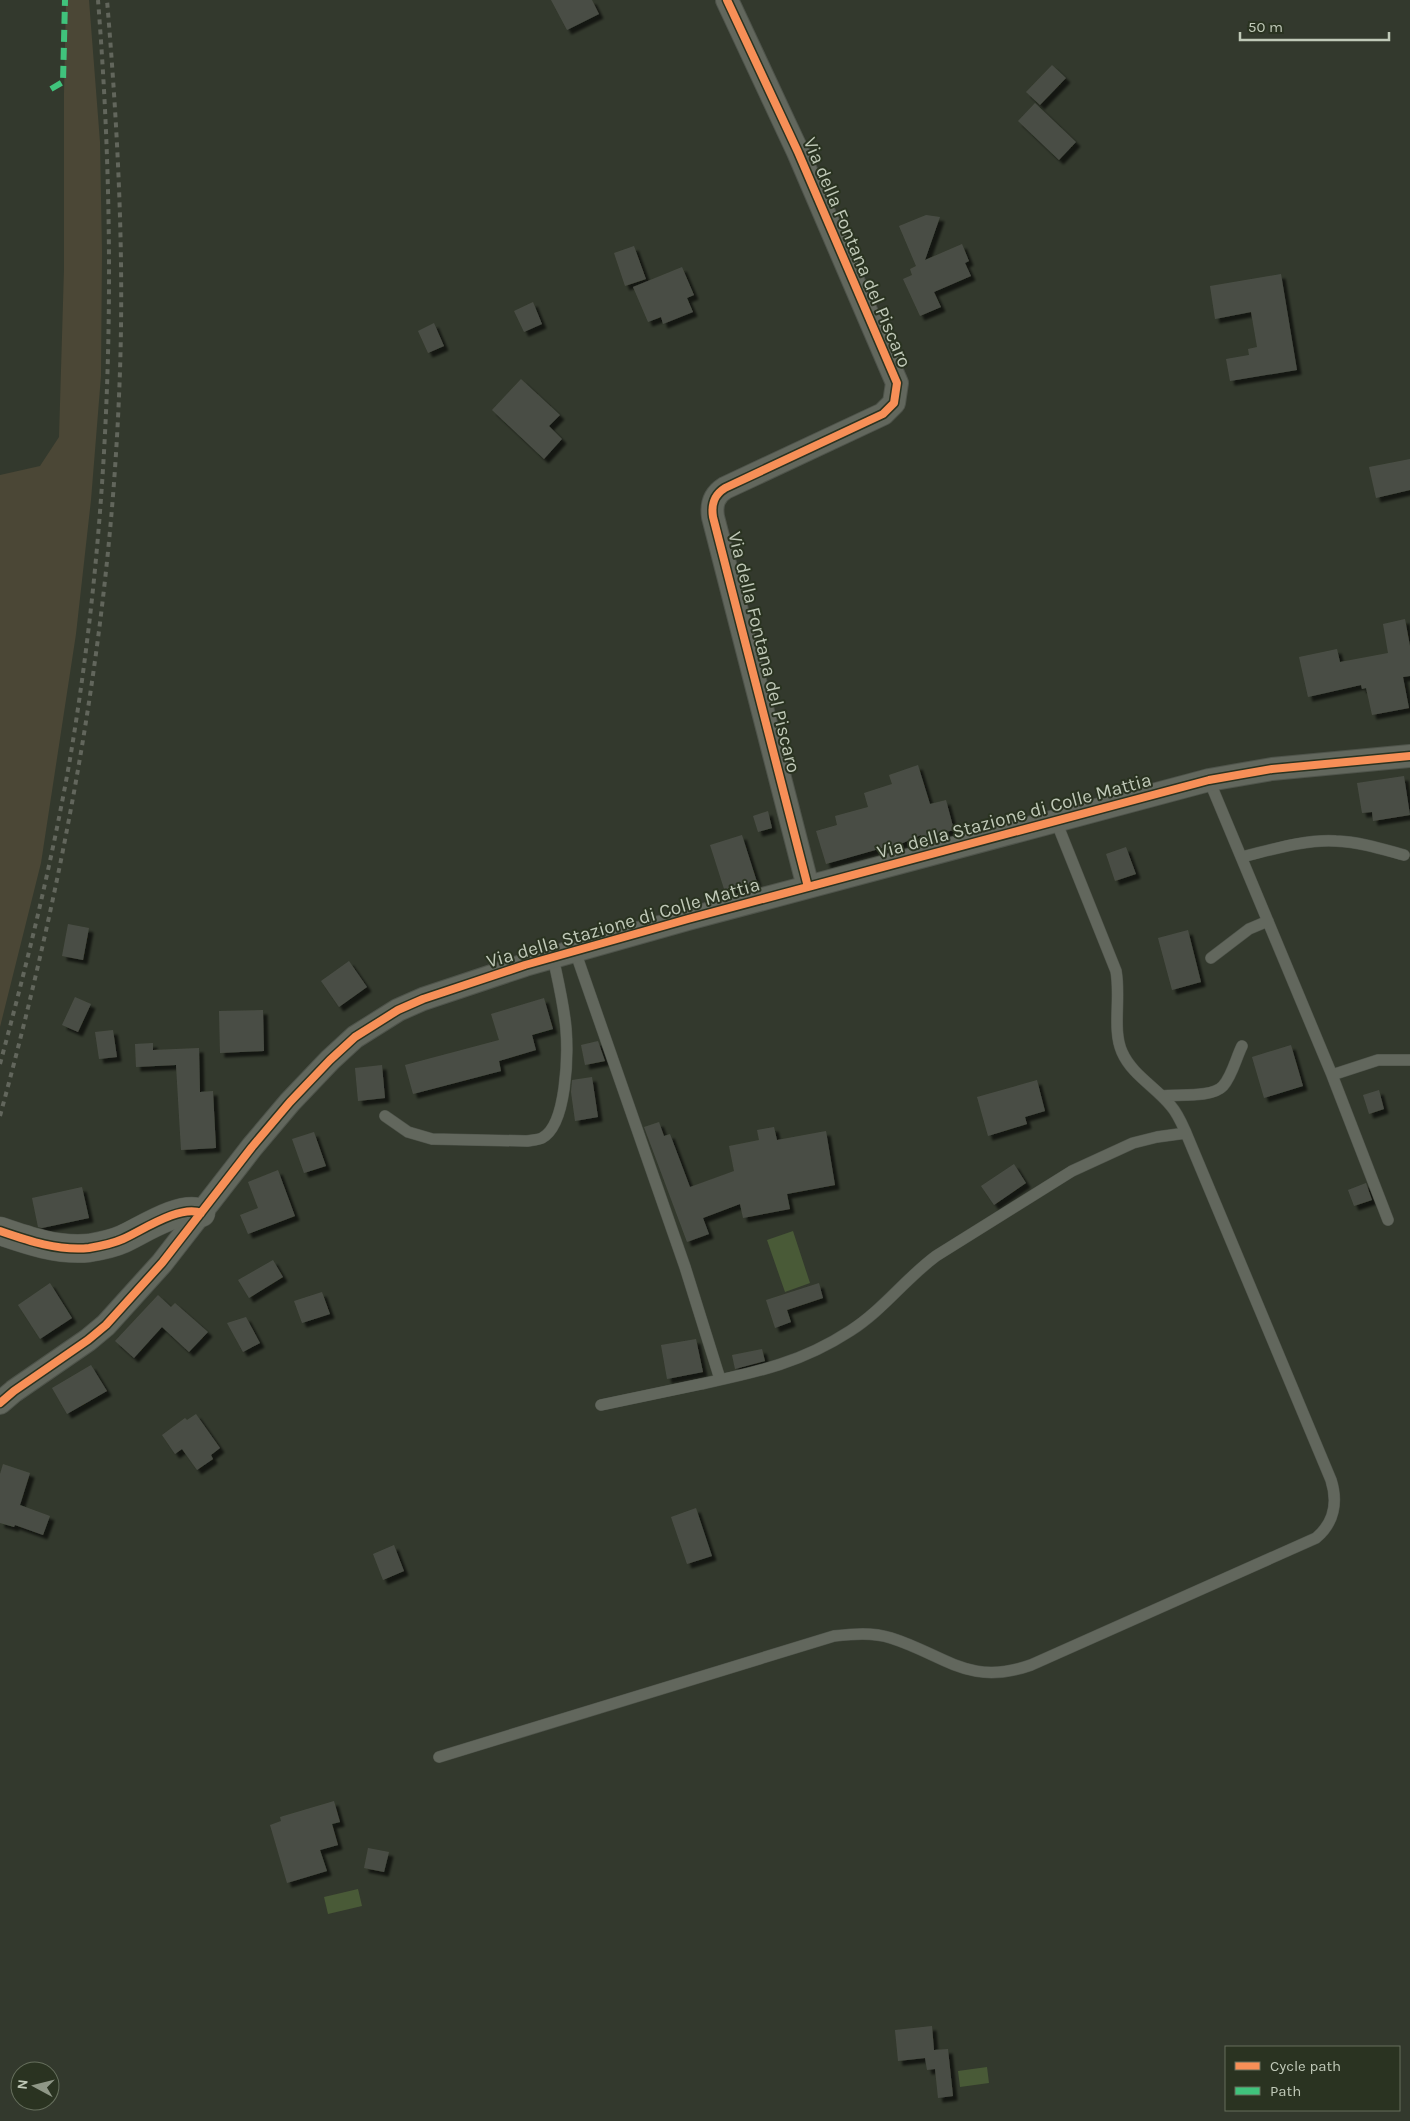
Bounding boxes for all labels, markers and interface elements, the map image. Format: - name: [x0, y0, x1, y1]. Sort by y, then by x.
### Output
- scale bar: [1240, 10, 1389, 42]
- text: 50 m: [1248, 18, 1283, 36]
- street label: Via della Fontana del Piscaro: [799, 134, 916, 371]
- street label: Via della Fontana del Piscaro: [723, 529, 805, 775]
- street label: Via della Stazione di Colle Mattia: [875, 769, 1154, 863]
- street label: Via della Stazione di Colle Mattia: [484, 873, 762, 973]
- legend: [1225, 2046, 1400, 2111]
- text: Cycle path: [1270, 2057, 1341, 2075]
- north arrow: [10, 2061, 60, 2111]
- text: N: [14, 2078, 32, 2090]
- text: Path: [1270, 2082, 1301, 2100]

